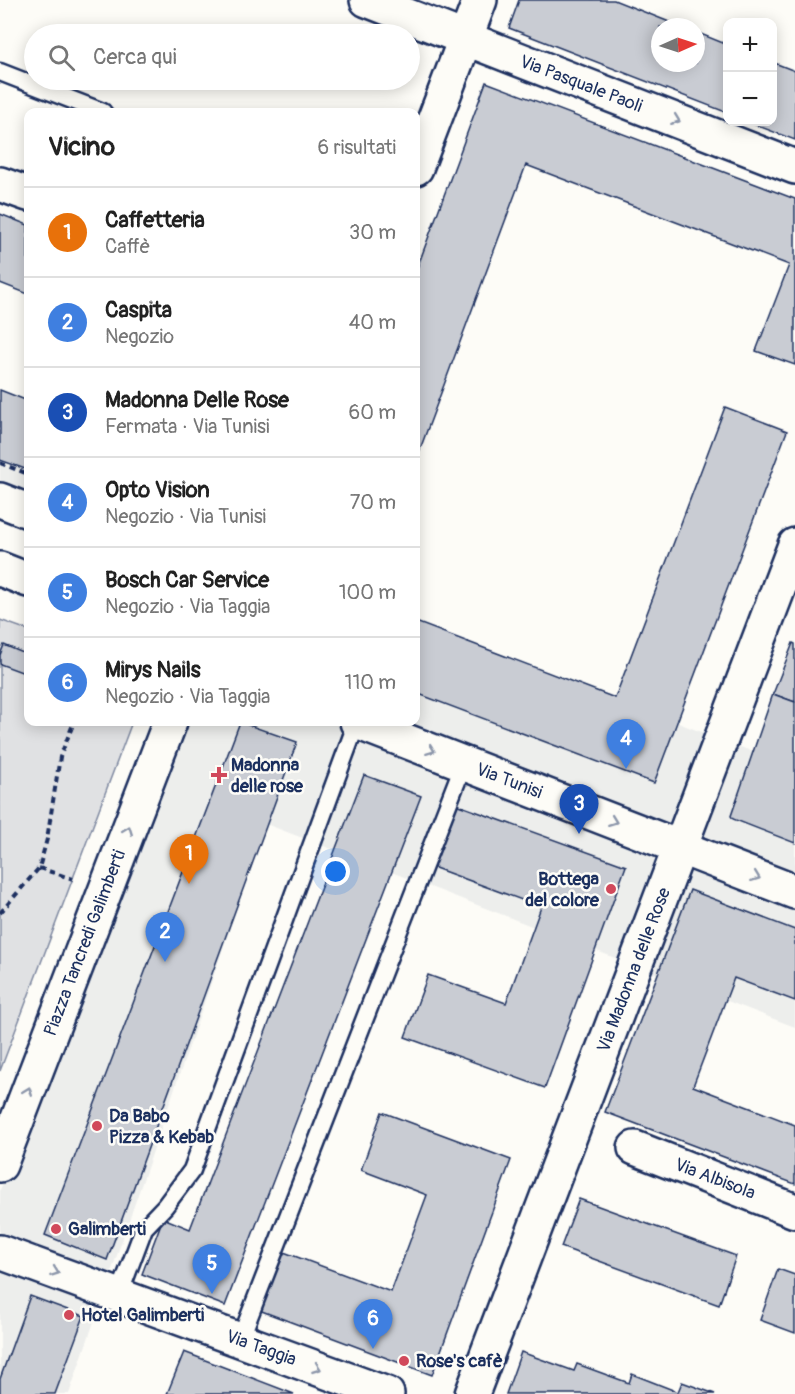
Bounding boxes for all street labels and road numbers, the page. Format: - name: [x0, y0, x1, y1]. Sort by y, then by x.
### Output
- street label: Via Pasquale Paoli: [516, 50, 646, 118]
- street label: Via Tunisi: [472, 758, 546, 804]
- street label: Piazza Tancredi Galimberti: [39, 847, 131, 1039]
- street label: Via Madonna delle Rose: [592, 884, 676, 1056]
- street label: Via Albisola: [671, 1153, 759, 1205]
- street label: Via Taggia: [223, 1325, 299, 1371]

